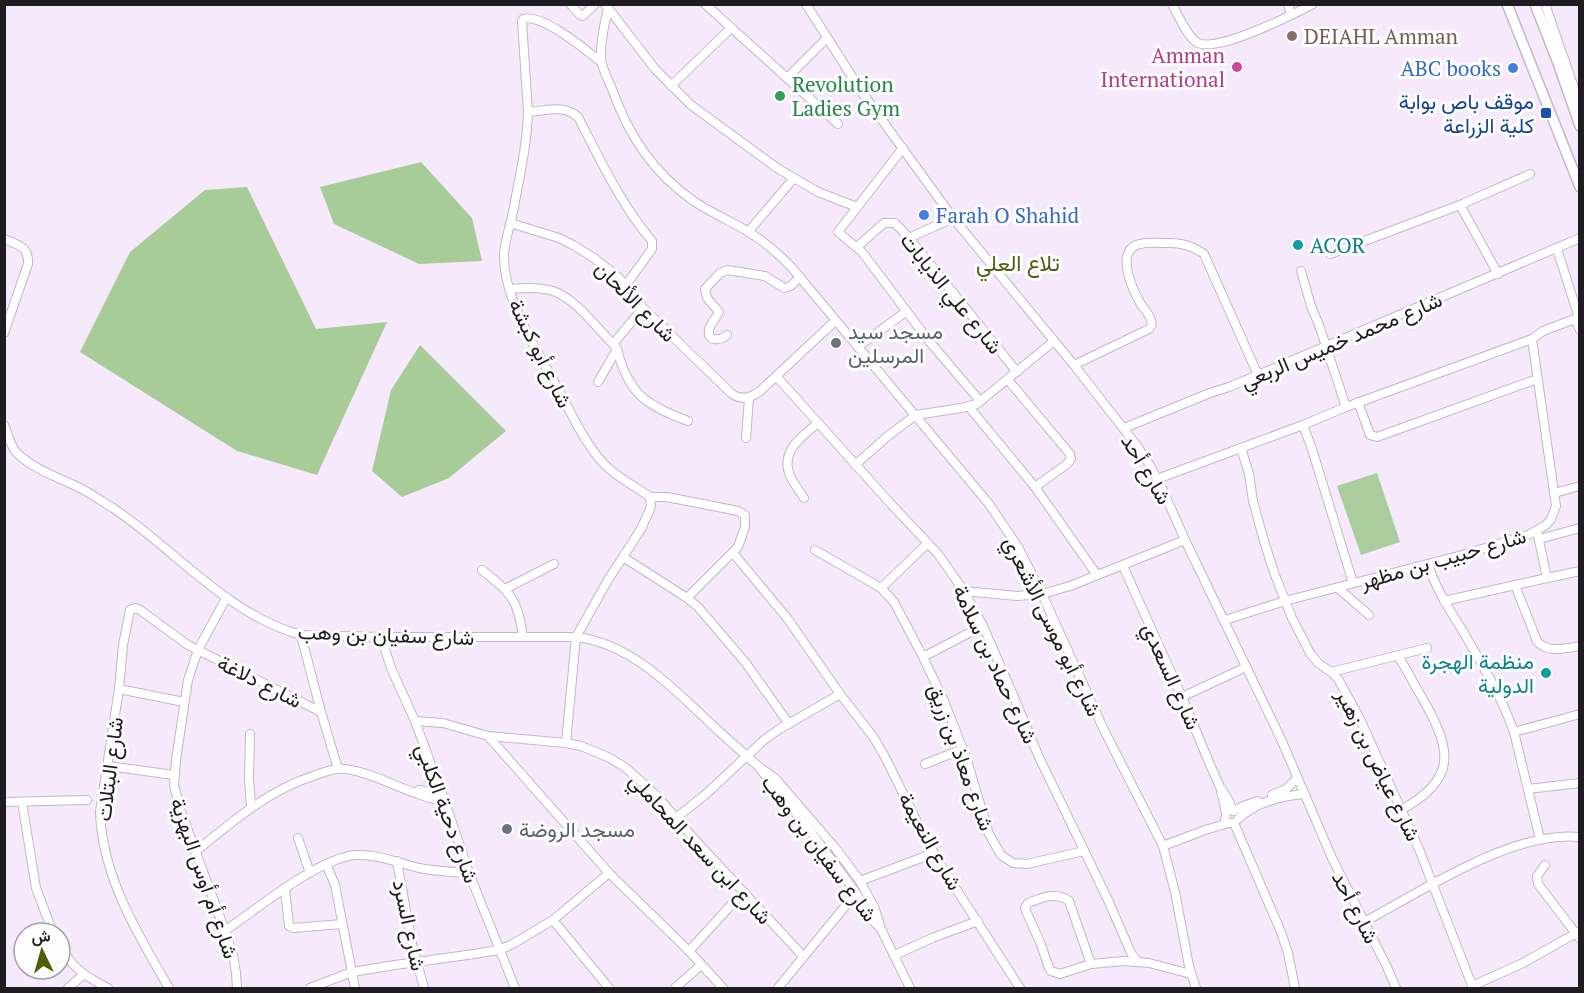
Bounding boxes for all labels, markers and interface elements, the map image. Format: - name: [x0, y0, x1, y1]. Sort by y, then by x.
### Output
- place label: DEIAHL Amman: [1304, 22, 1459, 50]
- marker: DEIAHL Amman: [1285, 29, 1299, 43]
- place label: Amman International: [1101, 41, 1226, 93]
- place label: ABC books: [1401, 54, 1501, 82]
- marker: Amman International: [1230, 60, 1244, 74]
- marker: ABC books: [1506, 61, 1520, 75]
- place label: Revolution Ladies Gym: [792, 70, 900, 122]
- place label: موقف باص بوابة كلية الزراعة: [1399, 87, 1534, 139]
- marker: Revolution Ladies Gym: [773, 89, 787, 103]
- marker: موقف باص بوابة كلية الزراعة: [1539, 106, 1553, 120]
- place label: Farah O Shahid: [936, 201, 1080, 229]
- marker: Farah O Shahid: [917, 208, 931, 222]
- street label: شارع علي الذيابات: [891, 227, 1009, 362]
- place label: ACOR: [1310, 231, 1366, 259]
- marker: ACOR: [1291, 238, 1305, 252]
- district label: تلاع العلي: [976, 248, 1060, 282]
- street label: شارع الألحان: [589, 254, 683, 348]
- street label: شارع محمد خميس الربعي: [1236, 285, 1448, 399]
- street label: شارع أبو كبشة: [502, 294, 579, 413]
- place label: مسجد سيد المرسلين: [848, 317, 943, 369]
- marker: مسجد سيد المرسلين: [829, 336, 843, 350]
- street label: شارع أحد: [1114, 429, 1179, 510]
- street label: شارع حبيب بن مظهر: [1356, 521, 1529, 596]
- street label: شارع أبو موسى الأشعري: [994, 531, 1109, 722]
- street label: شارع حماد بن سلامة: [946, 580, 1045, 748]
- street label: شارع سفيان بن وهب: [297, 617, 475, 652]
- street label: شارع السعدي: [1132, 618, 1208, 735]
- place label: منظمة الهجرة الدولية: [1422, 647, 1534, 699]
- street label: شارع دلاغة: [213, 648, 307, 715]
- marker: منظمة الهجرة الدولية: [1539, 666, 1553, 680]
- street label: شارع معاذ بن زريق: [921, 680, 1002, 835]
- street label: شارع عياض بن زهير: [1329, 683, 1428, 846]
- street label: شارع البتلات: [89, 715, 130, 823]
- street label: شارع دحية الكلبي: [406, 739, 486, 888]
- street label: شارع ابن سعد المحاملي: [620, 766, 779, 933]
- street label: شارع سفيان بن وهب: [755, 769, 884, 928]
- street label: شارع النعيمة: [892, 787, 969, 895]
- street label: شارع أم أوس البهزية: [163, 794, 246, 962]
- place label: مسجد الروضة: [519, 815, 635, 843]
- marker: مسجد الروضة: [500, 822, 514, 836]
- street label: شارع أحد: [1325, 866, 1386, 948]
- street label: شارع السرد: [386, 877, 433, 973]
- north arrow: [12, 921, 72, 981]
- text: ش: [30, 924, 51, 948]

